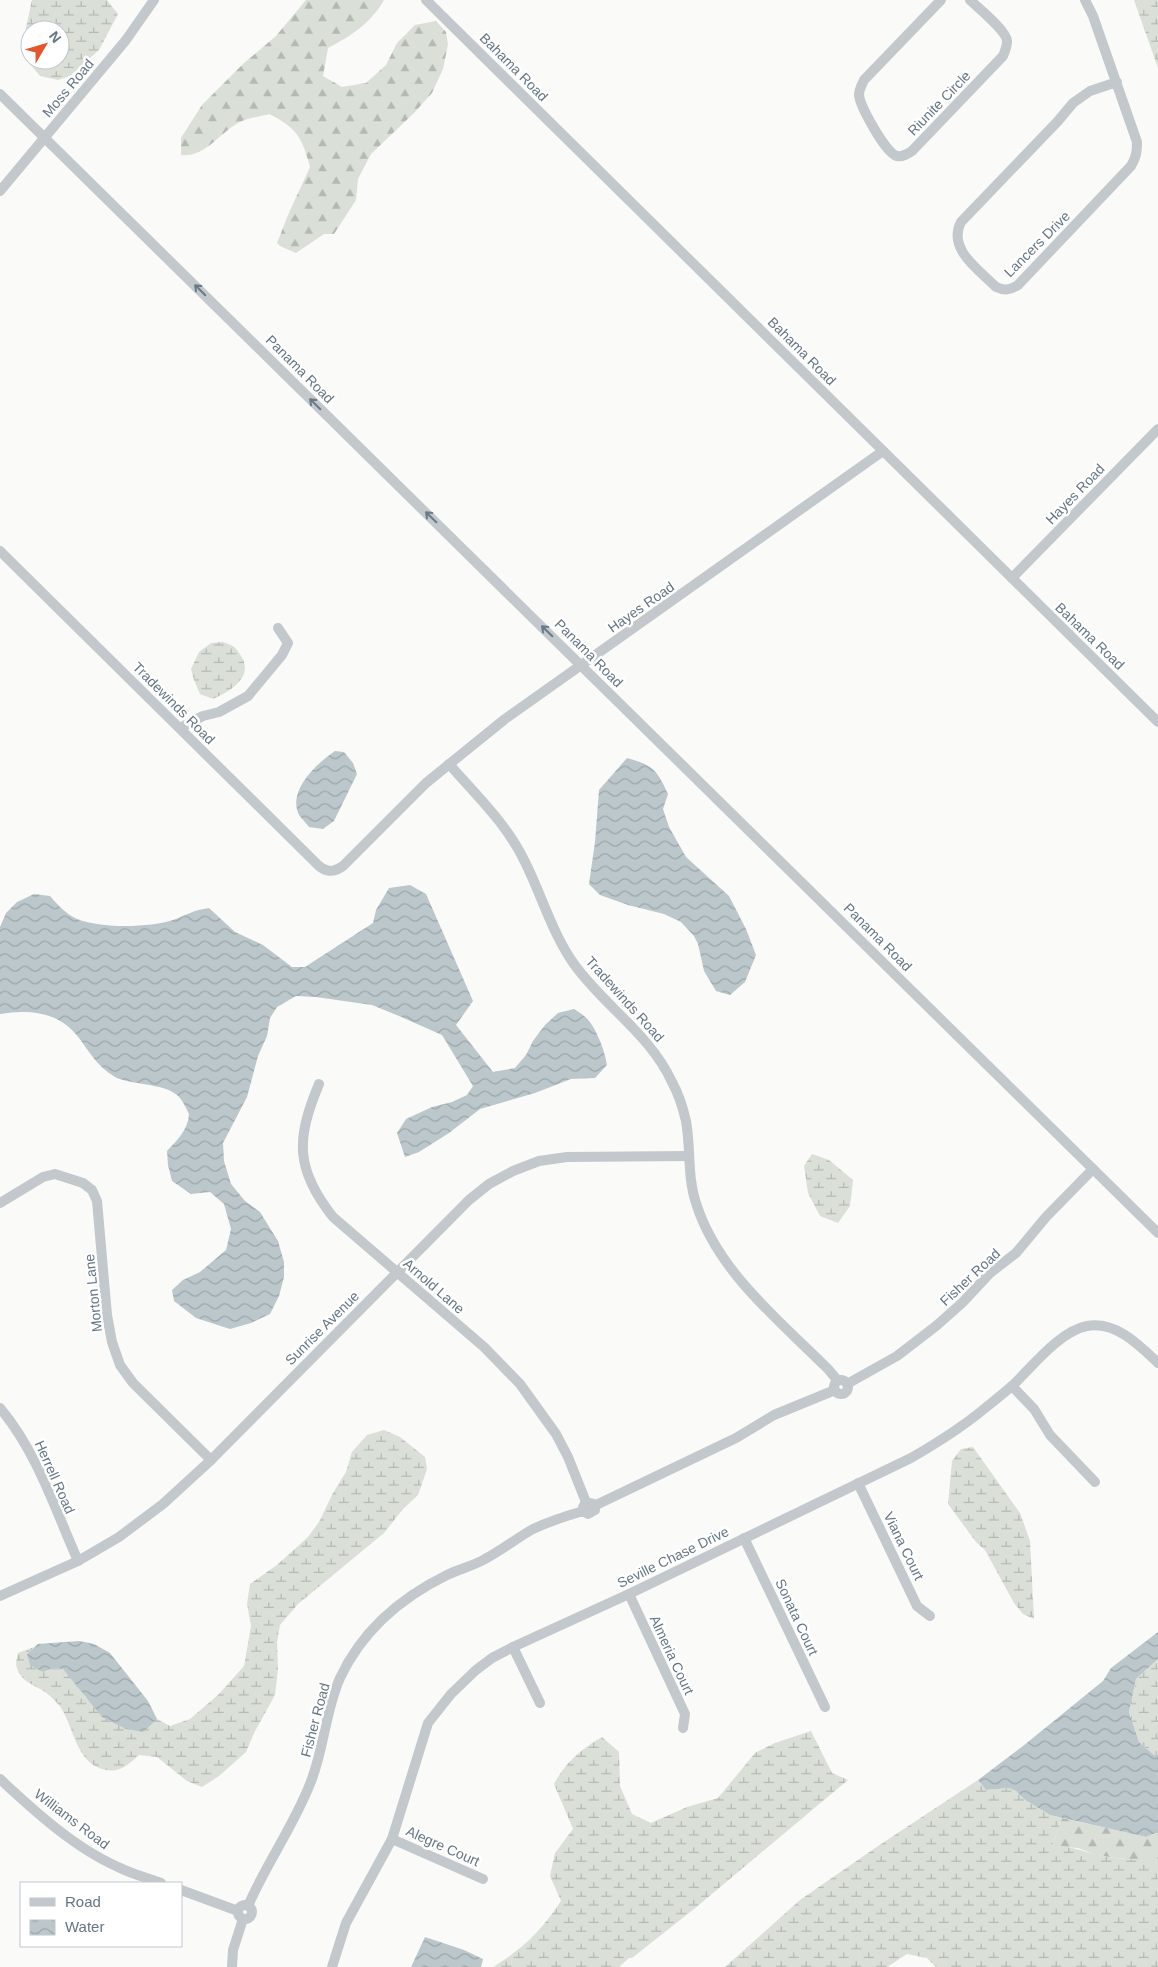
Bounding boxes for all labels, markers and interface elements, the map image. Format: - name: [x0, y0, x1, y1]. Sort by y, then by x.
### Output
- north arrow: [20, 20, 70, 70]
- text: N: [46, 28, 65, 46]
- street label: Bahama Road: [477, 30, 551, 104]
- street label: Moss Road: [39, 56, 97, 120]
- street label: Riunite Circle: [904, 67, 974, 138]
- street label: Lancers Drive: [1001, 208, 1073, 280]
- one-way arrow: [193, 284, 206, 296]
- street label: Bahama Road: [765, 314, 839, 388]
- street label: Panama Road: [263, 332, 337, 406]
- one-way arrow: [310, 398, 322, 410]
- street label: Hayes Road: [1042, 461, 1108, 527]
- one-way arrow: [426, 512, 438, 524]
- street label: Hayes Road: [605, 578, 677, 636]
- street label: Bahama Road: [1052, 599, 1128, 673]
- street label: Panama Road: [552, 616, 626, 690]
- one-way arrow: [541, 625, 554, 637]
- street label: Tradewinds Road: [130, 659, 218, 747]
- street label: Panama Road: [841, 900, 915, 974]
- street label: Tradewinds Road: [583, 953, 667, 1045]
- street label: Fisher Road: [937, 1245, 1003, 1309]
- street label: Morton Lane: [81, 1253, 105, 1333]
- street label: Arnold Lane: [400, 1255, 468, 1317]
- street label: Sunrise Avenue: [282, 1288, 362, 1368]
- street label: Herrell Road: [32, 1438, 78, 1516]
- street label: Viana Court: [881, 1509, 927, 1583]
- street label: Seville Chase Drive: [615, 1523, 732, 1591]
- street label: Sonata Court: [772, 1576, 822, 1658]
- street label: Almeria Court: [647, 1613, 697, 1697]
- street label: Fisher Road: [297, 1681, 333, 1759]
- street label: Williams Road: [31, 1786, 113, 1852]
- street label: Alegre Court: [404, 1823, 482, 1869]
- legend: [20, 1882, 182, 1947]
- text: Road: [65, 1893, 101, 1910]
- text: Water: [65, 1918, 104, 1935]

